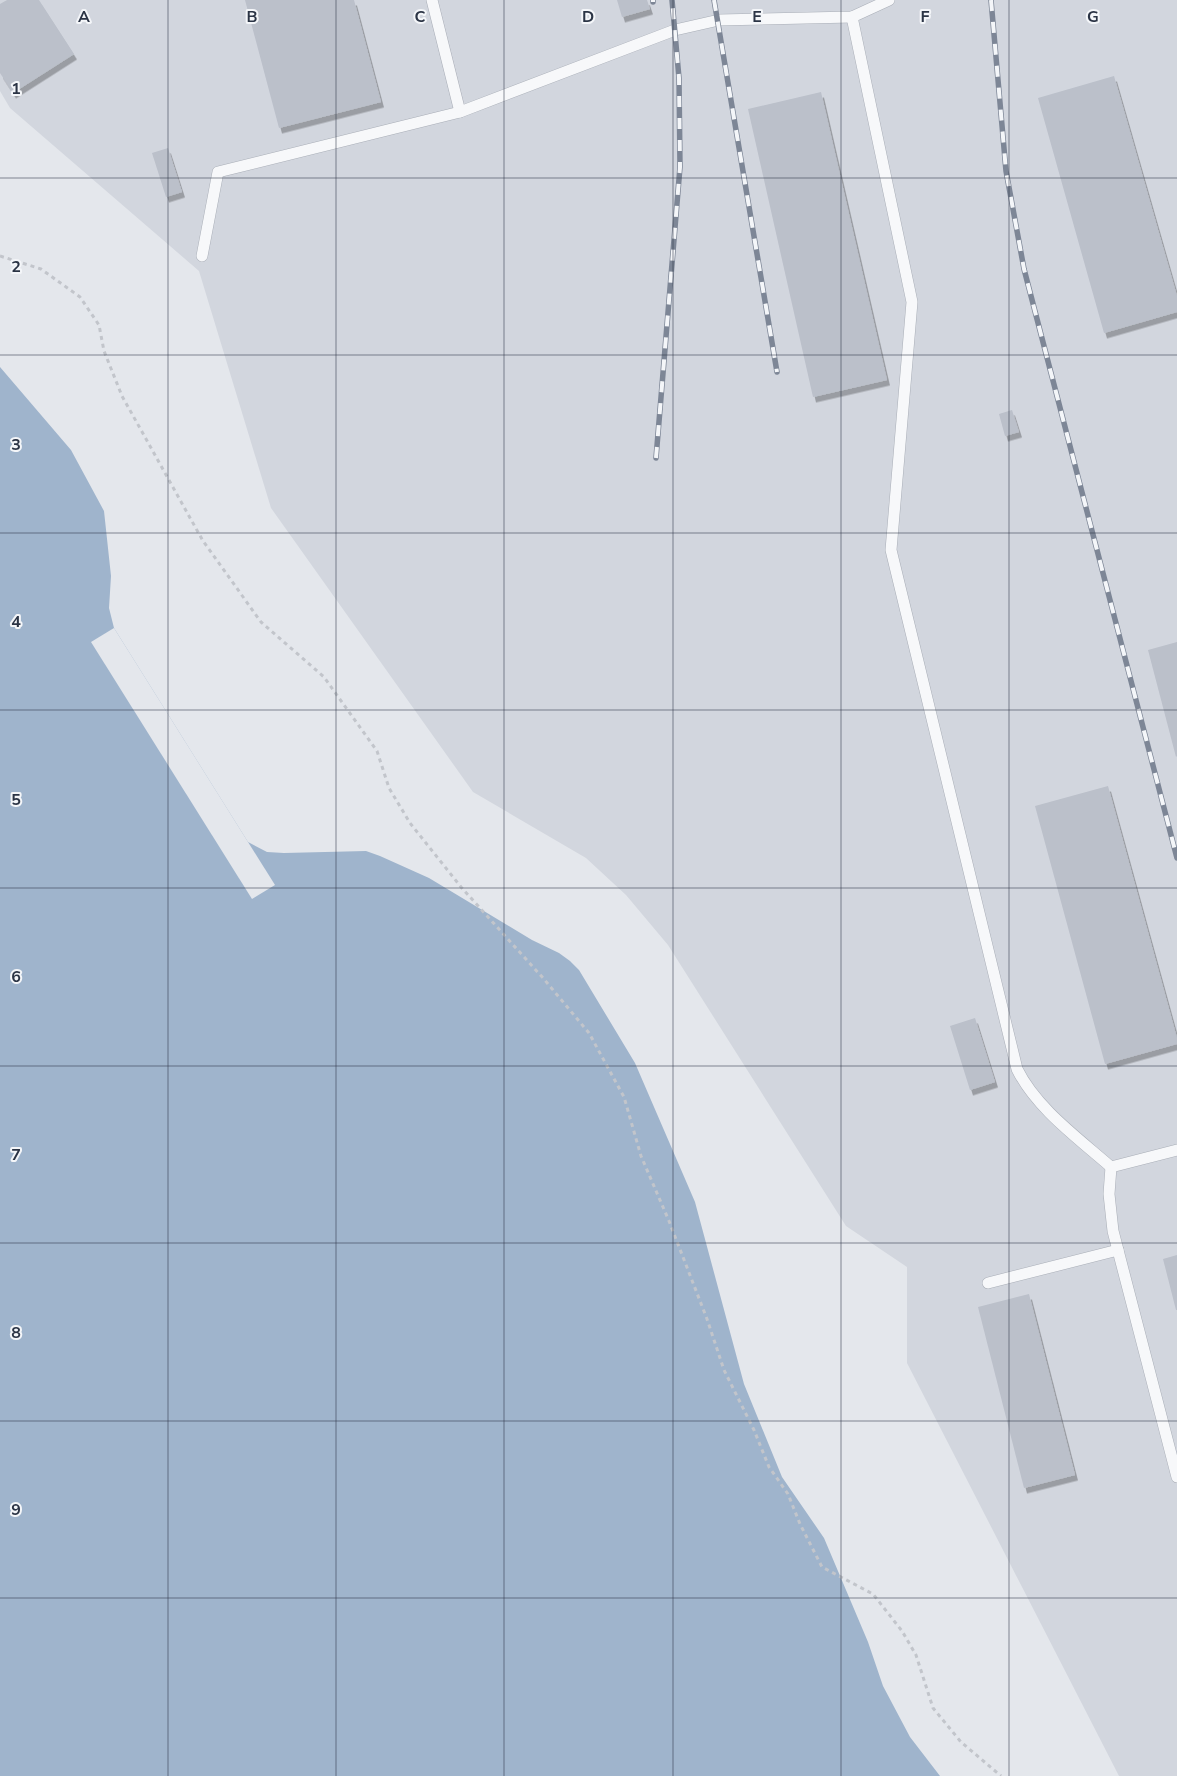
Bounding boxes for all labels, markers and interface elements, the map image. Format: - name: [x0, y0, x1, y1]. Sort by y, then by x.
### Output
- text: A: [78, 6, 90, 28]
- text: B: [246, 6, 258, 28]
- text: C: [415, 6, 426, 28]
- text: D: [582, 6, 594, 28]
- text: E: [752, 6, 762, 28]
- text: F: [921, 6, 930, 28]
- text: G: [1087, 6, 1099, 28]
- text: 1: [11, 78, 21, 100]
- text: 2: [11, 256, 21, 278]
- text: 3: [11, 434, 21, 456]
- text: 4: [11, 611, 21, 633]
- text: 5: [11, 789, 21, 811]
- text: 6: [11, 966, 21, 988]
- text: 7: [11, 1144, 21, 1166]
- text: 8: [11, 1322, 21, 1344]
- text: 9: [11, 1499, 21, 1521]

